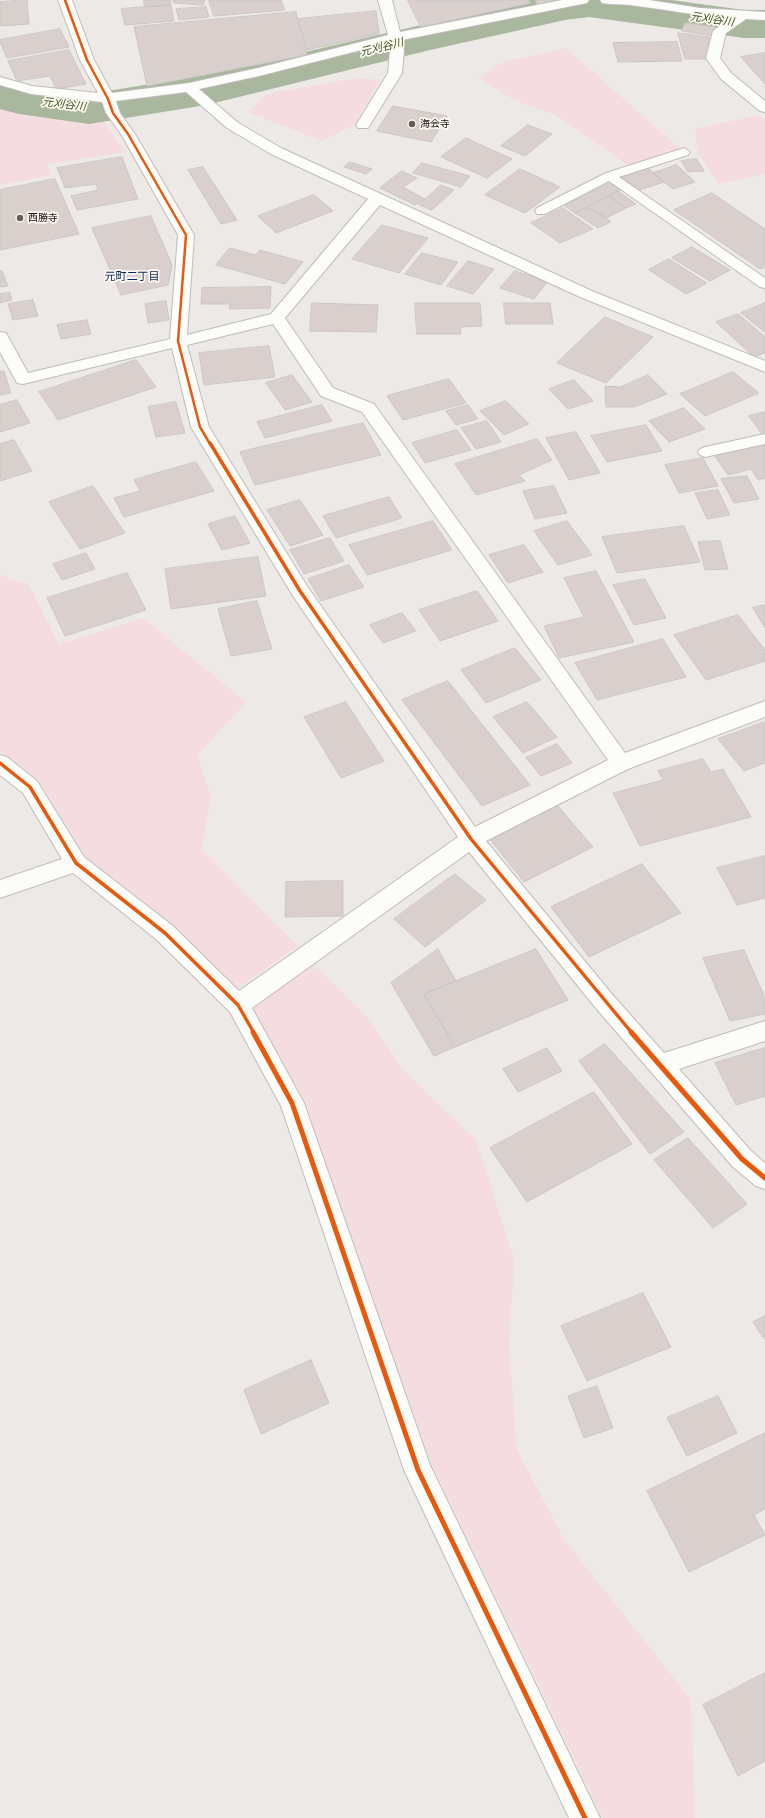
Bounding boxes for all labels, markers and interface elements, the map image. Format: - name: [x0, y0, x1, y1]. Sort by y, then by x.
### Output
- water label: 元刈谷川: [689, 10, 735, 30]
- water label: 元刈谷川: [359, 36, 405, 60]
- water label: 元刈谷川: [41, 96, 87, 114]
- place label: 海会寺: [420, 118, 450, 130]
- marker: 海会寺: [407, 119, 417, 129]
- place label: 西勝寺: [28, 212, 58, 224]
- marker: 西勝寺: [15, 213, 25, 223]
- district label: 元町二丁目: [105, 270, 159, 284]

